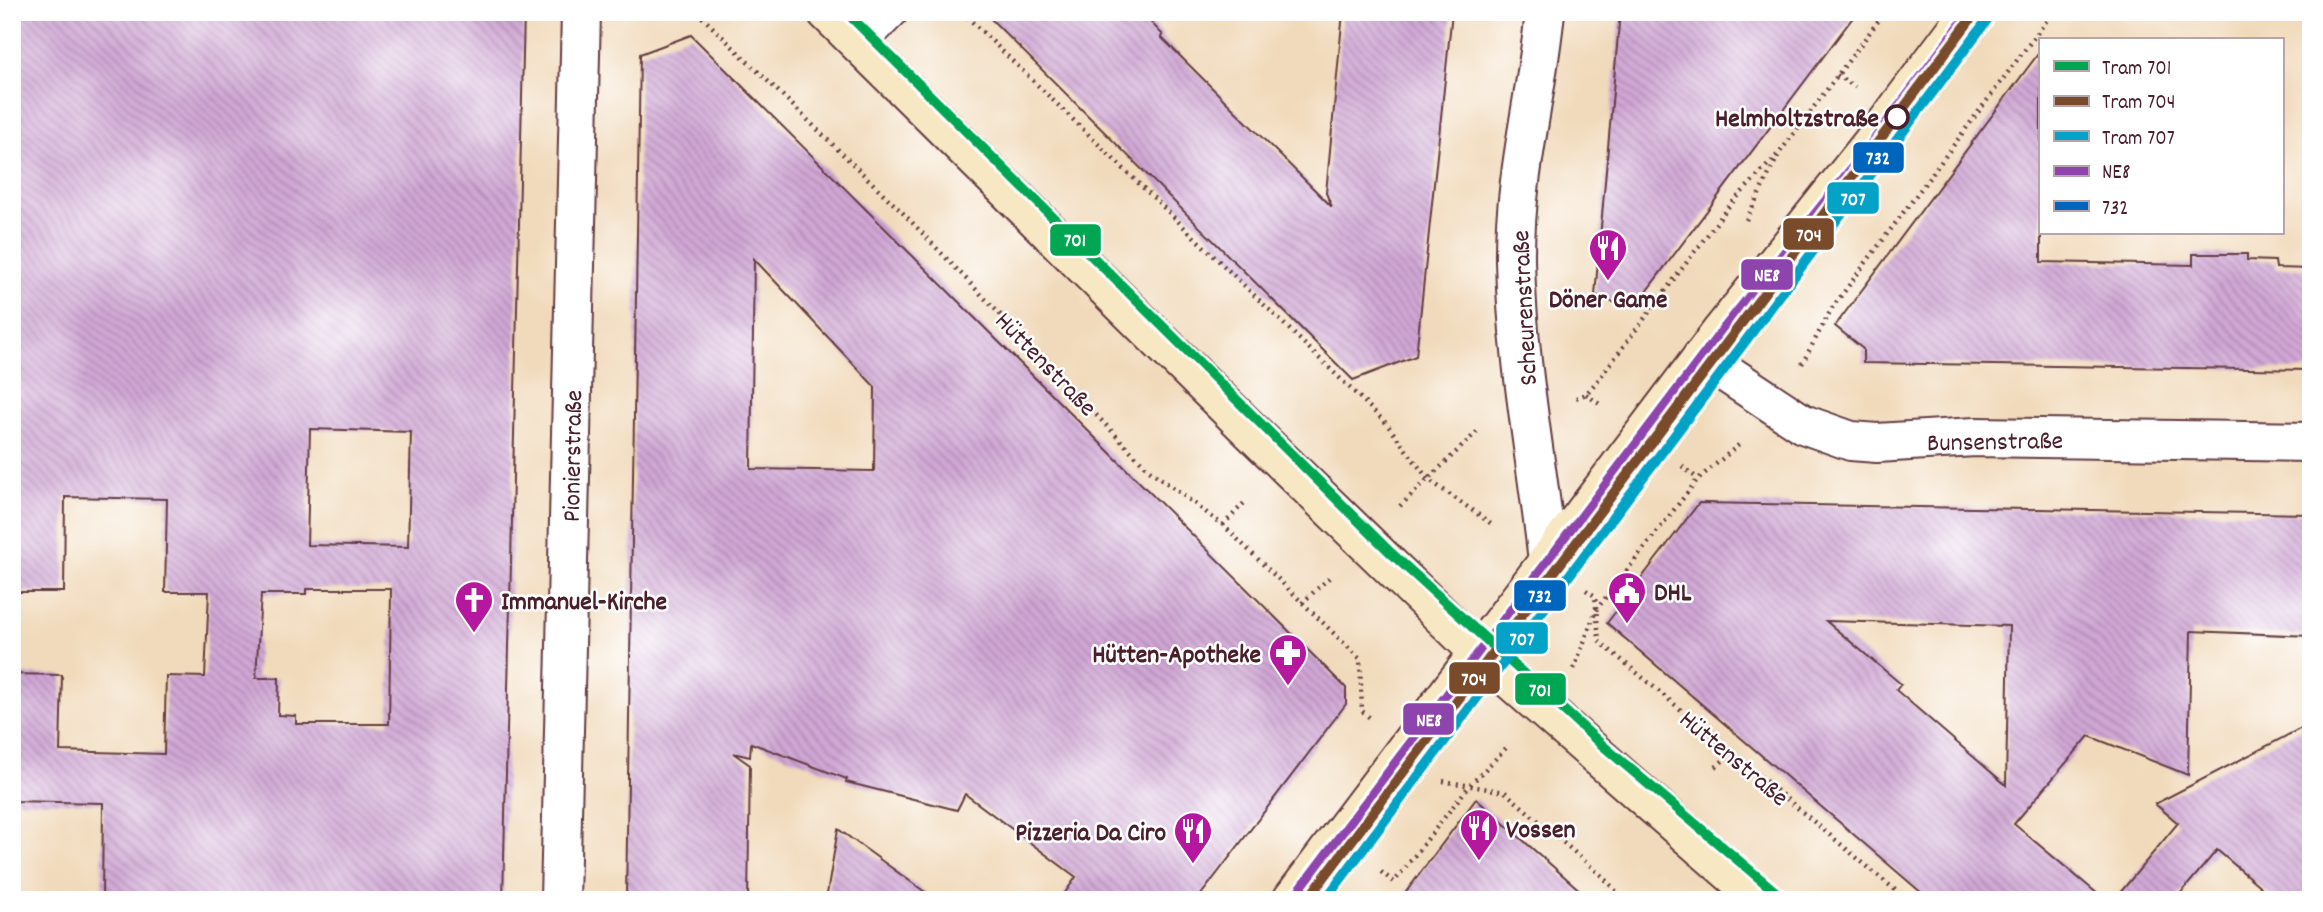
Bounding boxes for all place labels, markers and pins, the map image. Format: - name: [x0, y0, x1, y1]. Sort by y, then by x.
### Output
- place label: Helmholtzstraße: [1715, 102, 1879, 139]
- marker: Helmholtzstraße: [1885, 105, 1909, 129]
- restaurant icon: Döner Game: [1587, 227, 1629, 282]
- place label: Döner Game: [1549, 283, 1667, 320]
- public building icon: DHL: [1606, 570, 1648, 625]
- place label: DHL: [1654, 576, 1692, 613]
- church icon: Immanuel-Kirche: [453, 579, 495, 634]
- place label: Immanuel-Kirche: [501, 585, 667, 622]
- pharmacy icon: Hütten-Apotheke: [1267, 632, 1309, 687]
- place label: Hütten-Apotheke: [1092, 638, 1261, 675]
- restaurant icon: Vossen: [1458, 807, 1500, 862]
- restaurant icon: Pizzeria Da Ciro: [1172, 810, 1214, 865]
- place label: Vossen: [1506, 813, 1575, 850]
- place label: Pizzeria Da Ciro: [1015, 816, 1166, 853]

